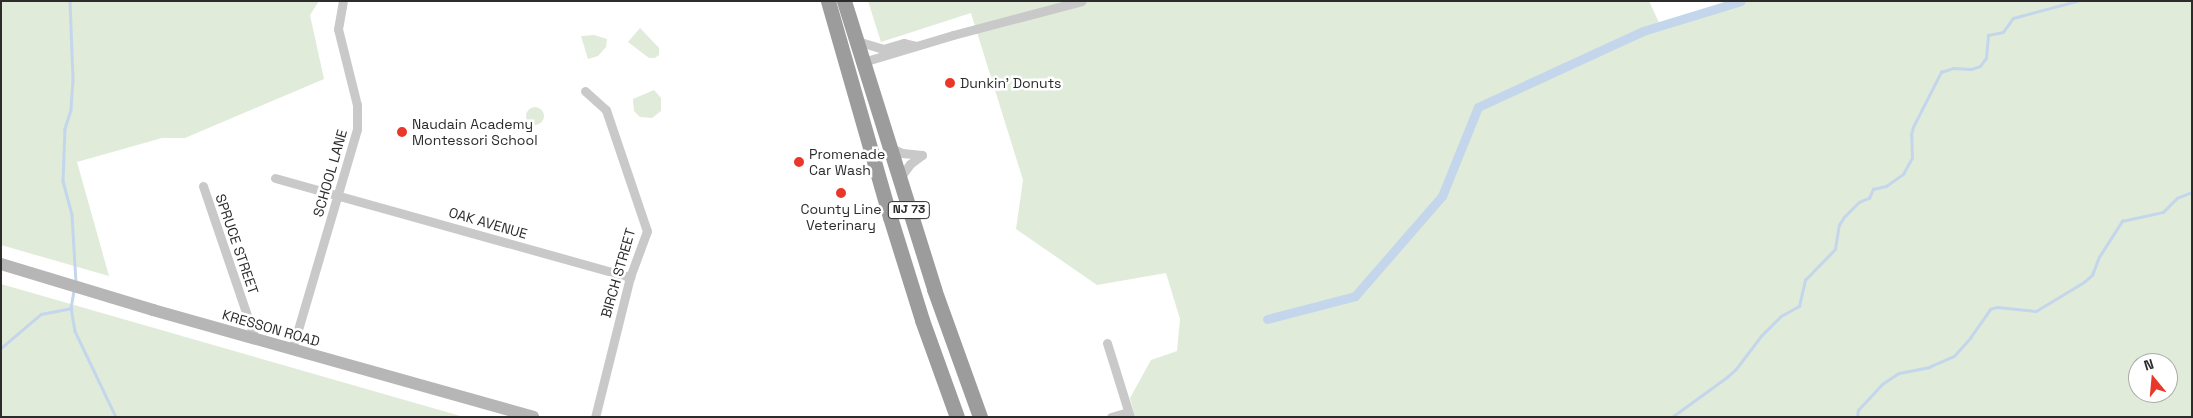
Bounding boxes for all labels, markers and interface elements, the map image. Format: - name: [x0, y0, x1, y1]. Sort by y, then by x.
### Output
- place label: Dunkin' Donuts: [960, 75, 1061, 91]
- marker: Dunkin' Donuts: [944, 77, 956, 89]
- place label: Naudain Academy Montessori School: [412, 116, 538, 148]
- marker: Naudain Academy Montessori School: [396, 126, 408, 138]
- street label: SCHOOL LANE: [309, 127, 351, 219]
- place label: Promenade Car Wash: [809, 146, 885, 178]
- marker: Promenade Car Wash: [793, 156, 805, 168]
- marker: County Line Veterinary: [835, 187, 847, 199]
- street label: SPRUCE STREET: [212, 192, 262, 296]
- road number: NJ 73: [888, 200, 930, 220]
- place label: County Line Veterinary: [800, 201, 882, 233]
- street label: OAK AVENUE: [447, 204, 529, 242]
- street label: BIRCH STREET: [597, 226, 639, 320]
- street label: KRESSON ROAD: [220, 306, 322, 350]
- north arrow: [2128, 353, 2178, 403]
- text: N: [2142, 355, 2156, 375]

